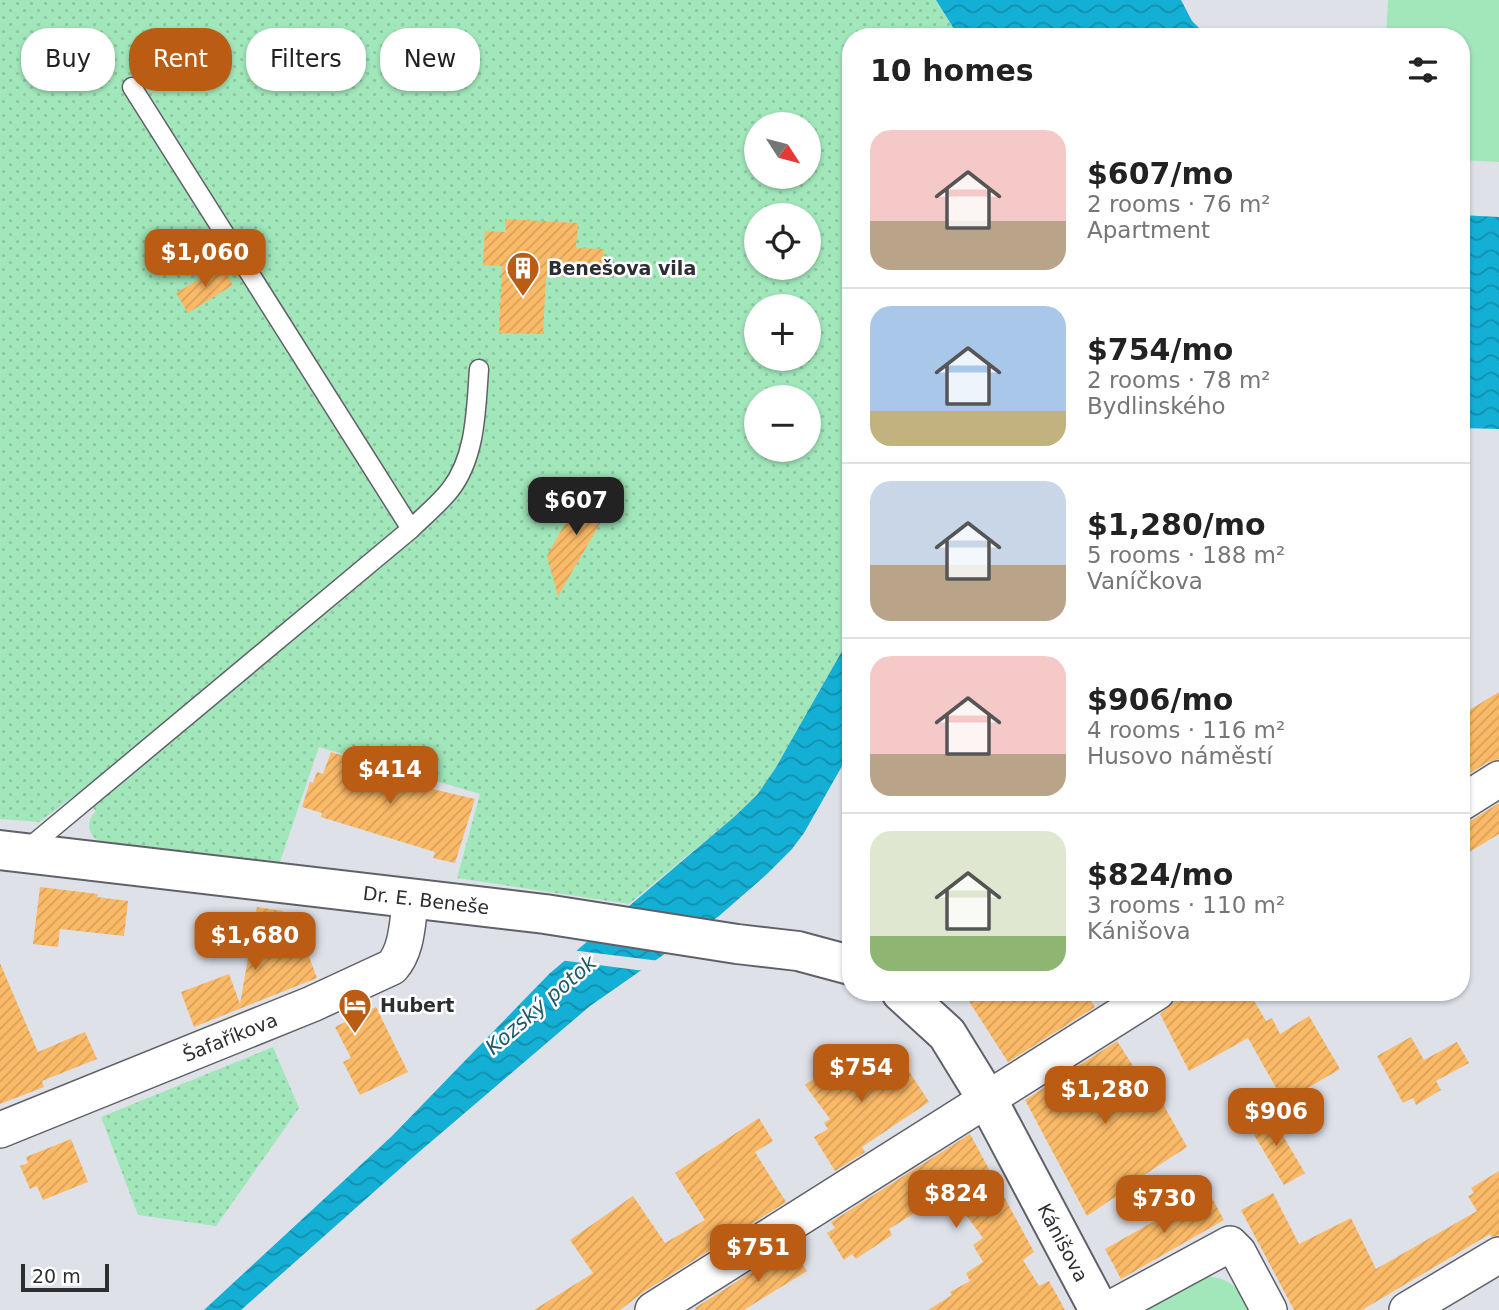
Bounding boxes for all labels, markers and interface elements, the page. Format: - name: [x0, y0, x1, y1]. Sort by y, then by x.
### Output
- chip: Buy: [21, 28, 115, 91]
- chip: Rent: [129, 28, 232, 91]
- chip: Filters: [246, 28, 366, 91]
- chip: New: [380, 28, 480, 91]
- icon: filters: [1404, 51, 1442, 89]
- text: 10 homes: [870, 53, 1034, 88]
- north arrow: [744, 112, 821, 189]
- map controls: [744, 112, 821, 462]
- text: $607/mo: [1087, 156, 1233, 191]
- icon: home: [926, 158, 1010, 242]
- text: 2 rooms · 76 m²: [1087, 191, 1271, 217]
- button: locate: [744, 203, 821, 280]
- text: Apartment: [1087, 217, 1210, 243]
- pin: $1,060: [148, 230, 262, 289]
- text: $1,060: [161, 239, 249, 265]
- building icon: Benešova vila: [504, 249, 542, 298]
- place label: Benešova vila: [548, 257, 696, 279]
- button: +: [744, 294, 821, 371]
- text: $754/mo: [1087, 332, 1233, 367]
- icon: home: [926, 334, 1010, 418]
- text: 2 rooms · 78 m²: [1087, 367, 1271, 393]
- button: −: [744, 385, 821, 462]
- text: Bydlinského: [1087, 393, 1226, 419]
- pin: $607: [535, 477, 617, 537]
- text: $607: [544, 487, 608, 513]
- text: $1,280/mo: [1087, 507, 1266, 542]
- icon: home: [926, 509, 1010, 593]
- text: 5 rooms · 188 m²: [1087, 542, 1285, 568]
- text: Vaníčkova: [1087, 568, 1203, 594]
- text: $906/mo: [1087, 682, 1233, 717]
- icon: home: [926, 684, 1010, 768]
- text: 4 rooms · 116 m²: [1087, 717, 1285, 743]
- text: Husovo náměstí: [1087, 743, 1273, 769]
- pin: $414: [349, 746, 431, 806]
- text: $414: [358, 756, 422, 782]
- text: $824/mo: [1087, 857, 1233, 892]
- icon: home: [926, 859, 1010, 943]
- street label: Dr. E. Beneše: [362, 882, 490, 918]
- text: 3 rooms · 110 m²: [1087, 892, 1285, 918]
- pin: $1,680: [198, 912, 312, 972]
- text: Kánišova: [1087, 918, 1191, 944]
- text: $1,680: [211, 922, 299, 948]
- water label: Kozský potok: [481, 950, 602, 1059]
- hotel icon: Hubert: [336, 986, 374, 1035]
- place label: Hubert: [380, 994, 454, 1016]
- street label: Šafaříkova: [179, 1008, 280, 1066]
- pin: $754: [820, 1044, 902, 1104]
- text: $754: [829, 1054, 893, 1080]
- pin: $1,280: [1048, 1066, 1162, 1126]
- text: $1,280: [1061, 1076, 1149, 1102]
- pin: $906: [1235, 1088, 1317, 1148]
- text: $906: [1244, 1098, 1308, 1124]
- pin: $824: [915, 1170, 997, 1230]
- pin: $730: [1123, 1176, 1205, 1235]
- text: $824: [924, 1180, 988, 1206]
- text: $730: [1132, 1185, 1196, 1211]
- street label: Kánišova: [1033, 1199, 1093, 1285]
- pin: $751: [717, 1224, 799, 1284]
- text: $751: [726, 1234, 790, 1260]
- scale bar: [21, 1261, 108, 1293]
- text: 20 m: [32, 1265, 81, 1287]

